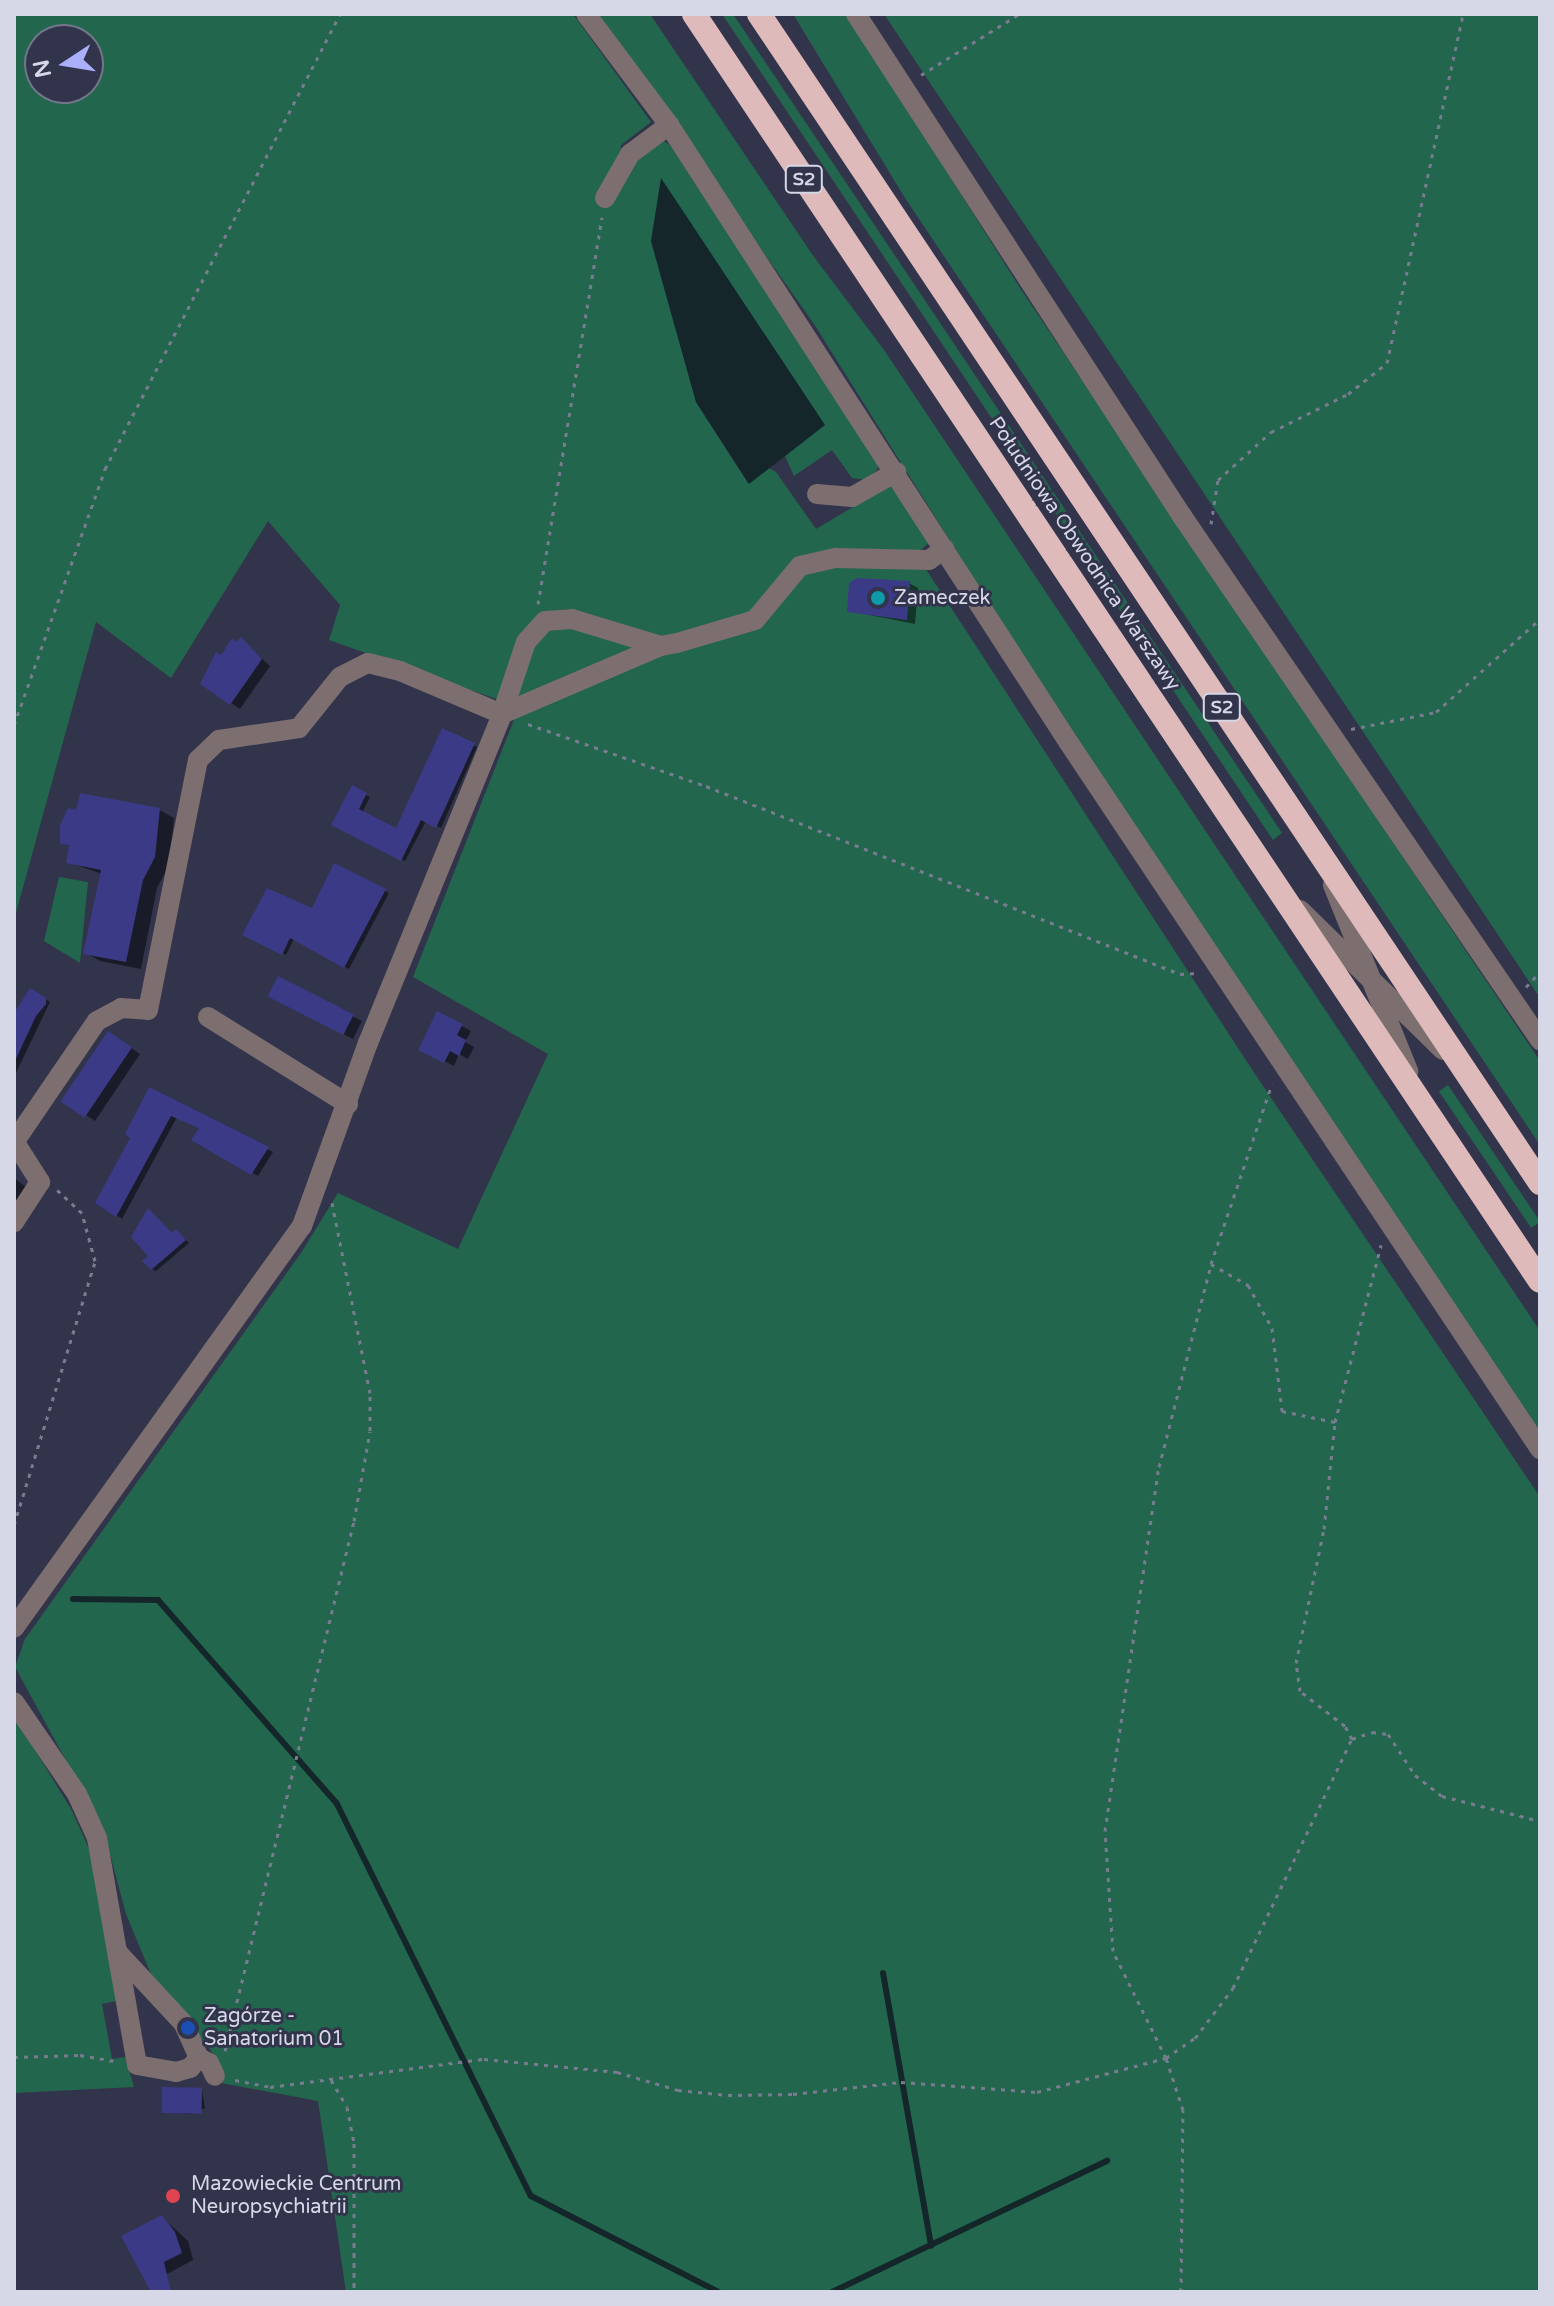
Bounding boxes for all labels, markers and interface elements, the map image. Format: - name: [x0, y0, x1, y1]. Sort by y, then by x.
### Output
- north arrow: [24, 24, 104, 104]
- text: N: [28, 57, 57, 80]
- road number: S2: [784, 165, 824, 193]
- street label: Południowa Obwodnica Warszawy: [983, 412, 1185, 696]
- place label: Zameczek: [894, 586, 991, 610]
- marker: Zameczek: [869, 589, 887, 607]
- road number: S2: [1202, 693, 1242, 721]
- place label: Zagórze - Sanatorium 01: [204, 2004, 344, 2051]
- marker: Zagórze - Sanatorium 01: [179, 2019, 197, 2037]
- place label: Mazowieckie Centrum Neuropsychiatrii: [191, 2172, 401, 2219]
- marker: Mazowieckie Centrum Neuropsychiatrii: [162, 2185, 184, 2207]

